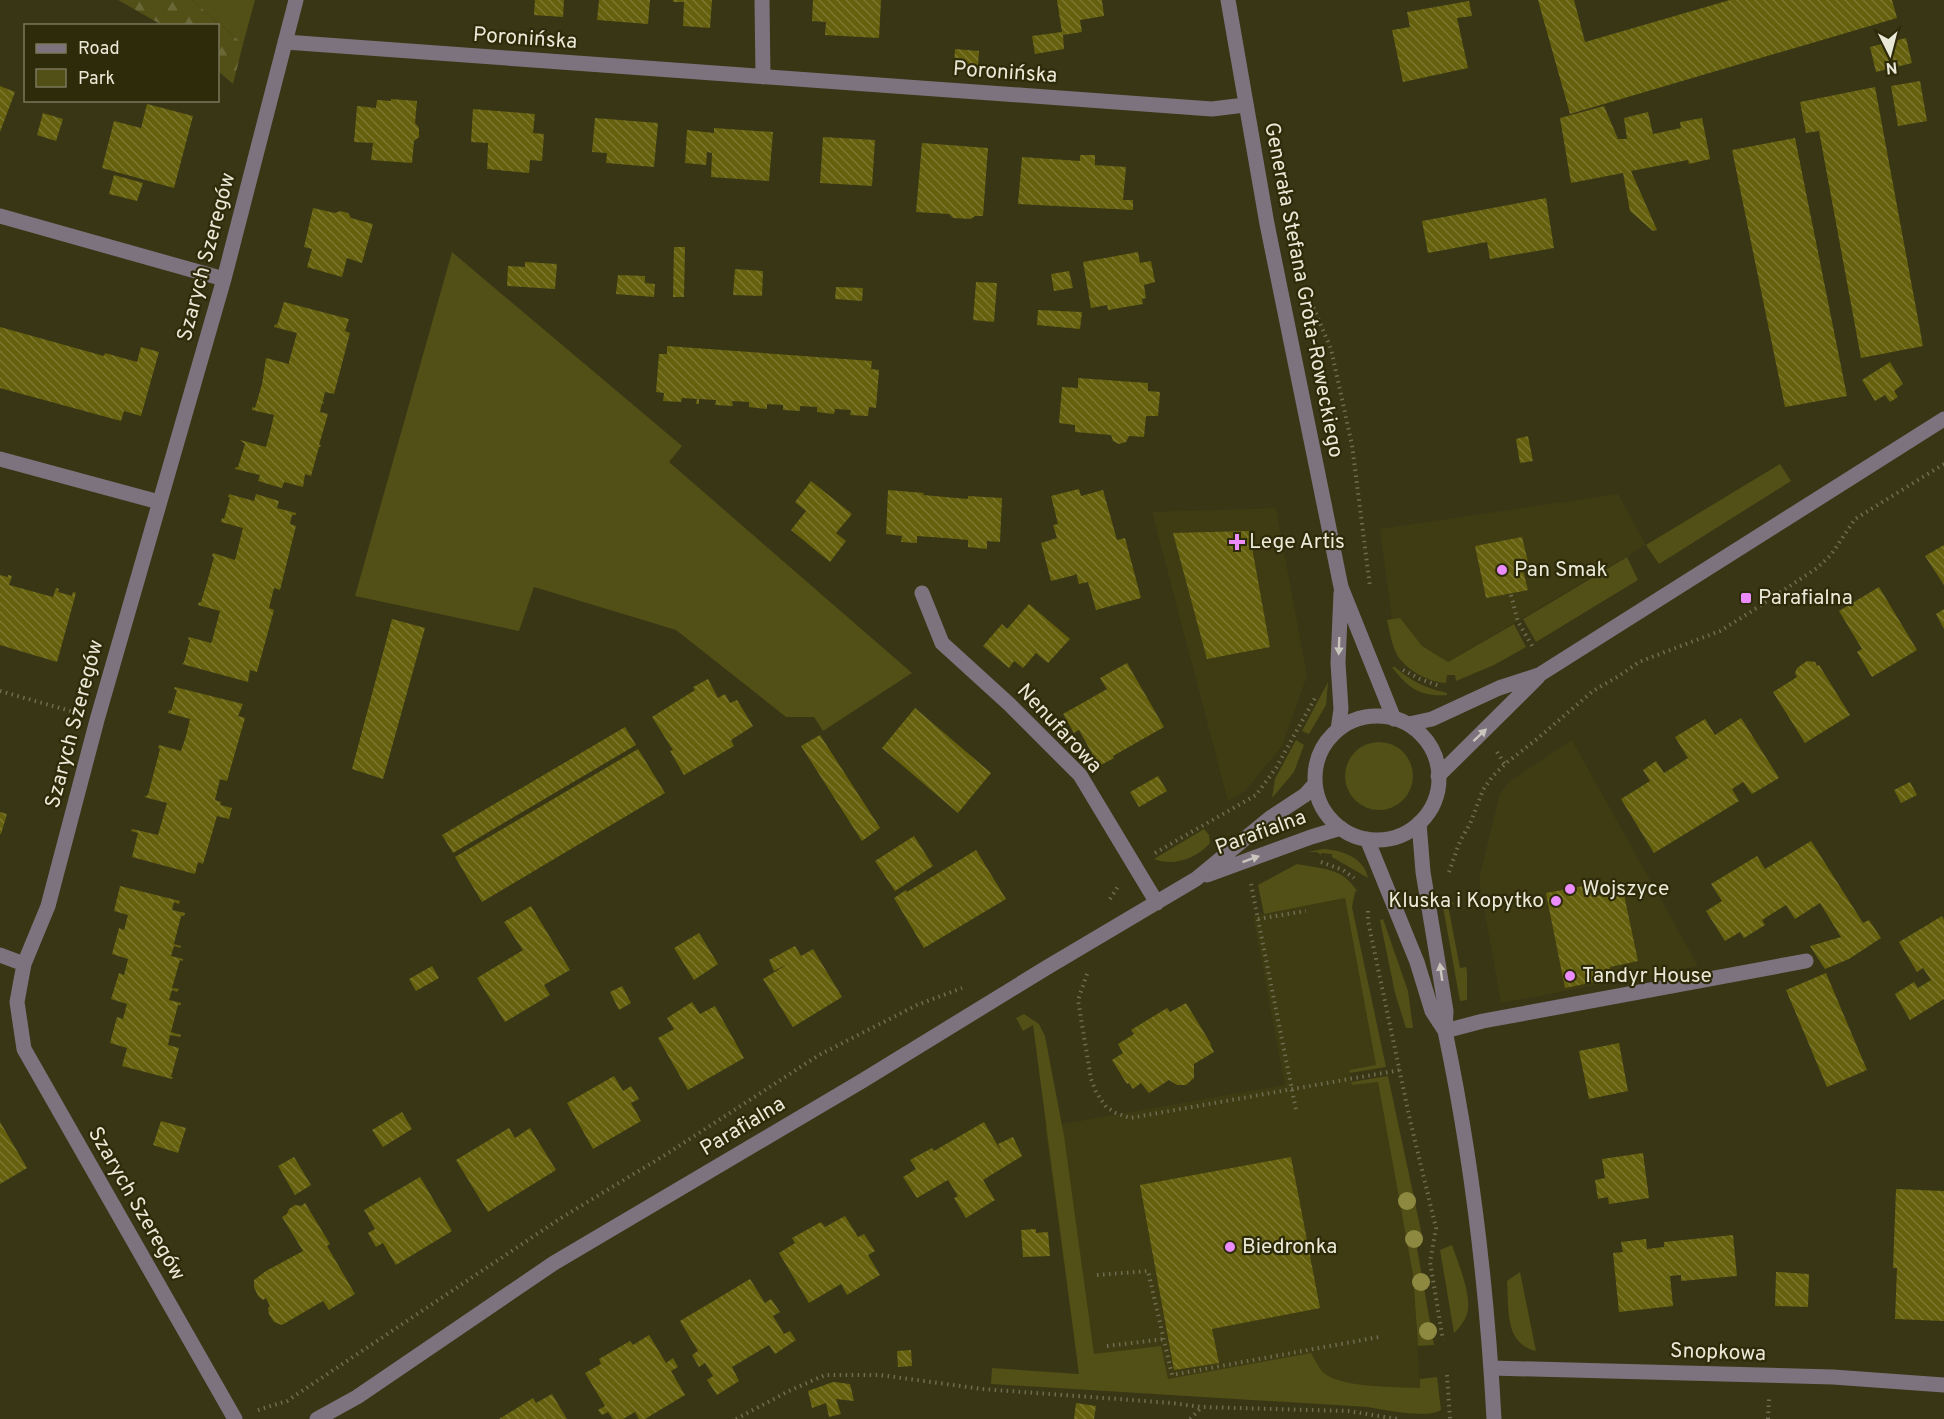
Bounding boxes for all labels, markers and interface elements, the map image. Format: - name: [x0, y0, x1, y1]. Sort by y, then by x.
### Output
- street label: Poronińska: [472, 22, 578, 56]
- legend: [24, 24, 219, 102]
- north arrow: [1860, 24, 1920, 84]
- text: Road: [78, 38, 120, 61]
- street label: Poronińska: [952, 56, 1058, 90]
- text: N: [1885, 56, 1898, 77]
- text: Park: [78, 68, 115, 91]
- street label: Generała Stefana Grota-Roweckiego: [1257, 120, 1349, 460]
- street label: Szarych Szeregów: [172, 170, 242, 344]
- place label: Lege Artis: [1249, 529, 1345, 556]
- marker: Lege Artis: [1230, 535, 1244, 549]
- place label: Pan Smak: [1514, 557, 1608, 584]
- marker: Pan Smak: [1495, 563, 1509, 577]
- place label: Parafialna: [1758, 585, 1853, 612]
- marker: Parafialna: [1739, 591, 1753, 605]
- one-way arrow: [1334, 636, 1343, 655]
- street label: Szarych Szeregów: [40, 637, 110, 811]
- street label: Nenufarowa: [1010, 678, 1108, 780]
- one-way arrow: [1472, 728, 1487, 742]
- street label: Parafialna: [1212, 804, 1310, 862]
- one-way arrow: [1242, 854, 1260, 864]
- place label: Wojszyce: [1582, 876, 1669, 903]
- marker: Wojszyce: [1563, 882, 1577, 896]
- place label: Kluska i Kopytko: [1388, 888, 1544, 915]
- marker: Kluska i Kopytko: [1549, 894, 1563, 908]
- one-way arrow: [1436, 963, 1445, 982]
- place label: Tandyr House: [1582, 963, 1712, 990]
- marker: Tandyr House: [1563, 969, 1577, 983]
- street label: Parafialna: [695, 1091, 791, 1163]
- street label: Szarych Szeregów: [81, 1122, 191, 1286]
- place label: Biedronka: [1242, 1234, 1337, 1261]
- marker: Biedronka: [1223, 1240, 1237, 1254]
- street label: Snopkowa: [1670, 1338, 1766, 1368]

